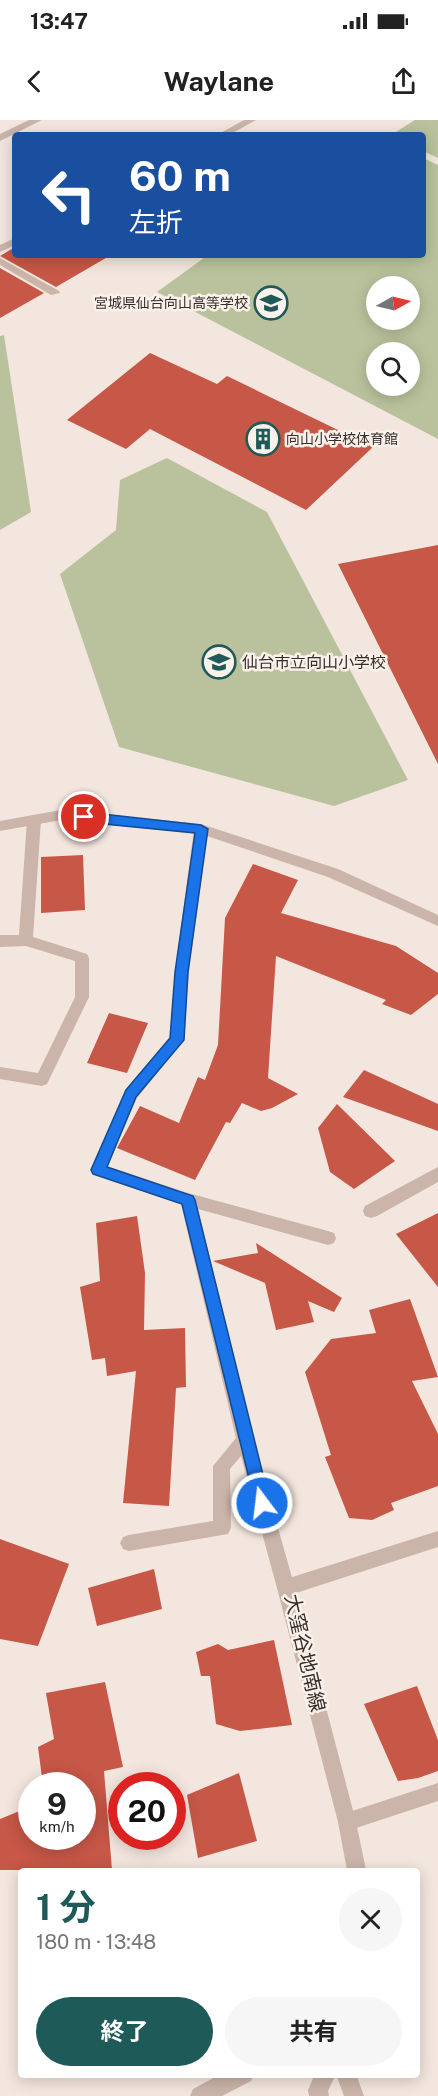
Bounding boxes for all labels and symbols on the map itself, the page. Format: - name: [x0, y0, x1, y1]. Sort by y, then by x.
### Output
- north arrow: [366, 276, 420, 330]
- school or university icon: 宮城県仙台向山高等学校: [253, 285, 289, 321]
- place label: 宮城県仙台向山高等学校: [94, 295, 248, 311]
- building icon: 向山小学校体育館: [245, 421, 281, 457]
- place label: 向山小学校体育館: [286, 431, 398, 447]
- school or university icon: 仙台市立向山小学校: [201, 644, 237, 680]
- place label: 仙台市立向山小学校: [242, 653, 386, 672]
- pin: [58, 791, 109, 842]
- position arrow: [230, 1471, 294, 1535]
- street label: 大窪谷地南線: [280, 1592, 330, 1714]
- speed limit sign: 20: [108, 1772, 186, 1850]

